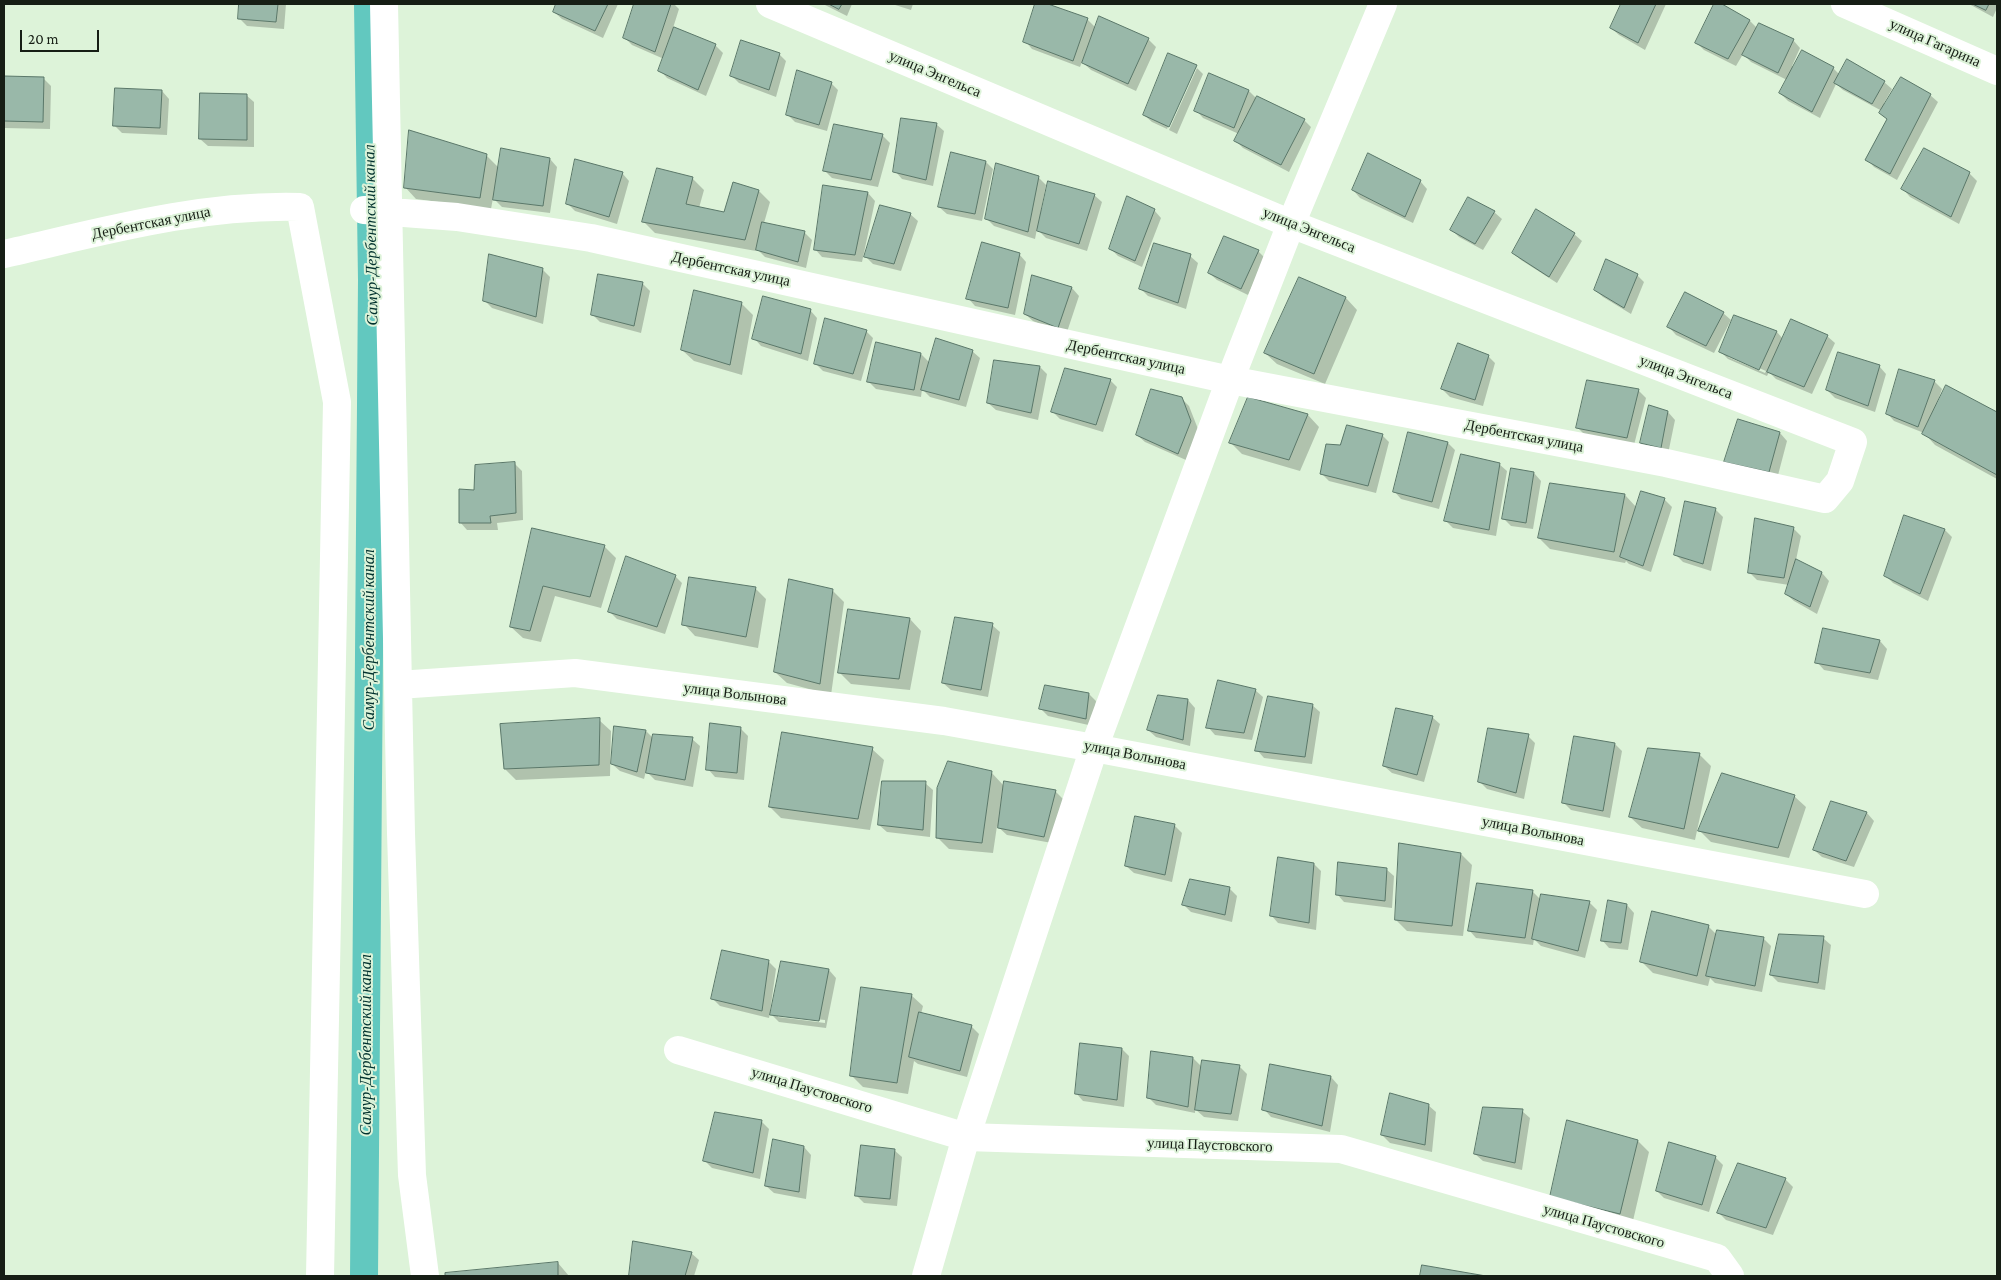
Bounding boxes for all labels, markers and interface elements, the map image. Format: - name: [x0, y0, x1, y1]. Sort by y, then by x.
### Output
- street label: улица Гагарина: [1887, 15, 1983, 71]
- scale bar: [22, 20, 101, 52]
- text: 20 m: [28, 31, 59, 47]
- street label: улица Энгельса: [886, 47, 984, 101]
- water label: Самур-Дербентский канал: [360, 144, 382, 326]
- street label: Дербентская улица: [90, 203, 212, 243]
- street label: улица Энгельса: [1260, 203, 1358, 257]
- street label: Дербентская улица: [670, 248, 792, 290]
- street label: Дербентская улица: [1065, 336, 1187, 378]
- street label: улица Энгельса: [1637, 351, 1735, 403]
- street label: Дербентская улица: [1463, 416, 1585, 456]
- water label: Самур-Дербентский канал: [359, 549, 379, 731]
- street label: улица Волынова: [682, 679, 788, 709]
- street label: улица Волынова: [1082, 736, 1188, 774]
- street label: улица Волынова: [1480, 812, 1586, 850]
- water label: Самур-Дербентский канал: [356, 954, 376, 1136]
- street label: улица Паустовского: [749, 1063, 875, 1117]
- street label: улица Паустовского: [1147, 1134, 1273, 1156]
- street label: улица Паустовского: [1541, 1200, 1667, 1252]

